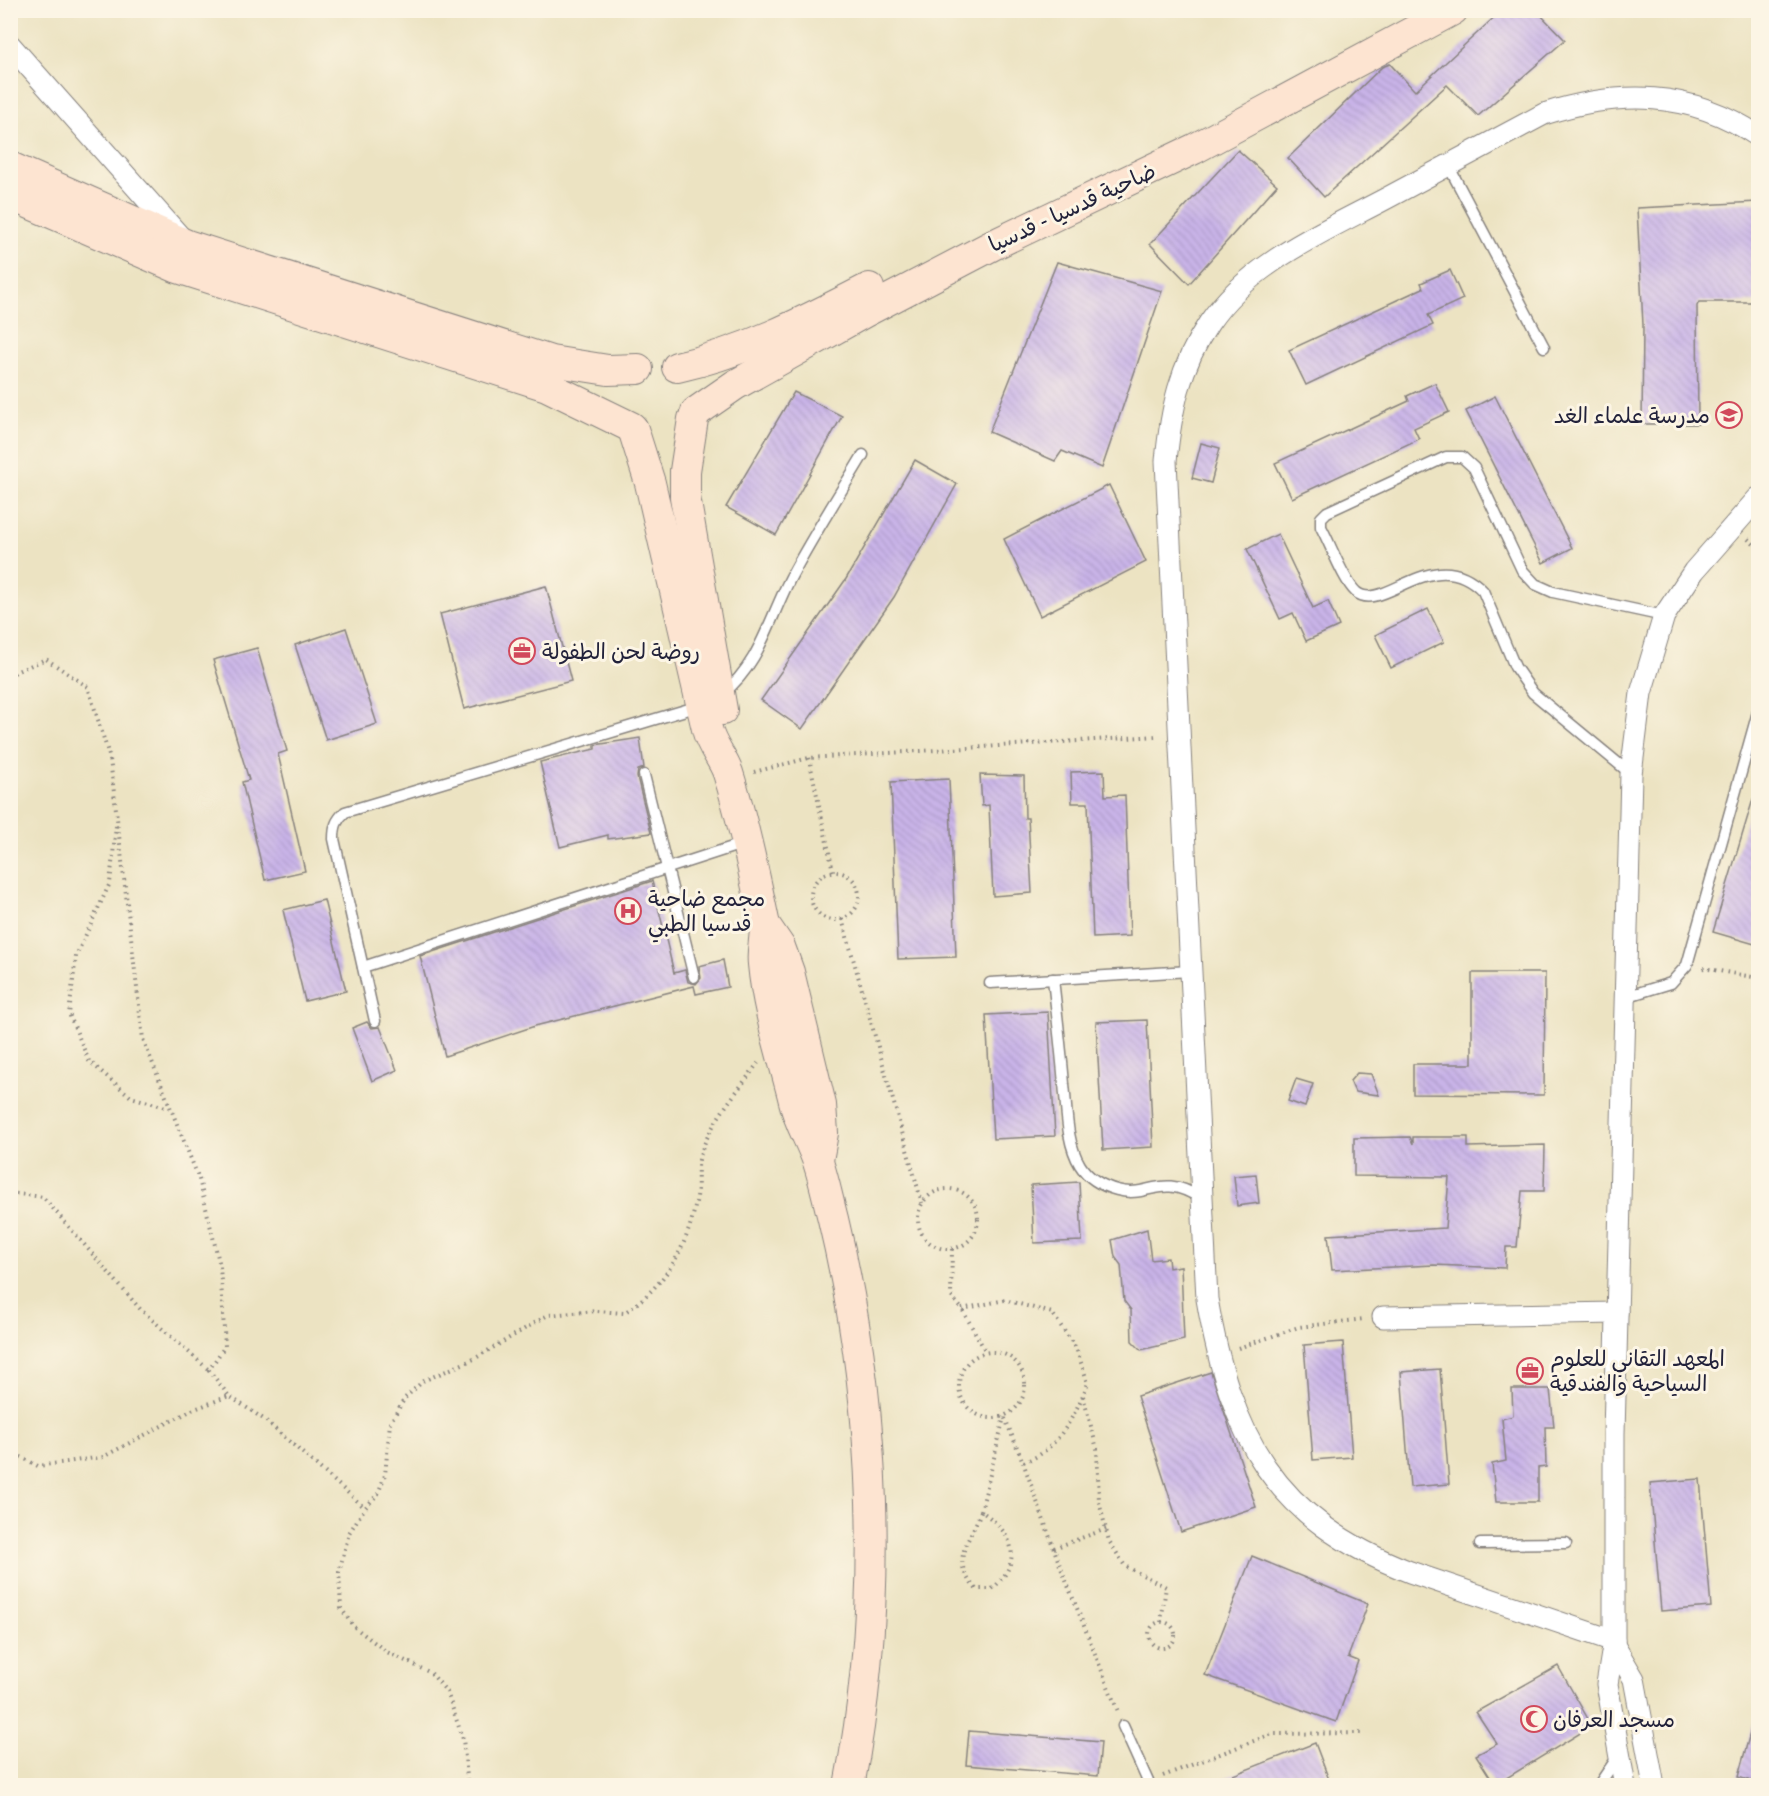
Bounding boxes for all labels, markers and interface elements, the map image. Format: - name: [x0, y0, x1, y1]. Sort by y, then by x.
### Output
- street label: ضاحية قدسيا - قدسيا: [985, 158, 1162, 263]
- school or university icon: مدرسة علماء الغد: [1714, 400, 1744, 430]
- place label: مدرسة علماء الغد: [1554, 403, 1710, 434]
- office icon: روضة لحن الطفولة: [507, 636, 537, 666]
- place label: روضة لحن الطفولة: [542, 639, 700, 670]
- place label: مجمع ضاحية قدسيا الطبي: [648, 886, 765, 943]
- hospital icon: مجمع ضاحية قدسيا الطبي: [613, 896, 643, 926]
- place label: المعهد التقاني للعلوم السياحية والفندقية: [1550, 1346, 1725, 1402]
- office icon: المعهد التقاني للعلوم السياحية والفندقية: [1515, 1356, 1545, 1386]
- mosque icon: مسجد العرفان: [1519, 1704, 1549, 1734]
- place label: مسجد العرفان: [1553, 1707, 1675, 1738]

